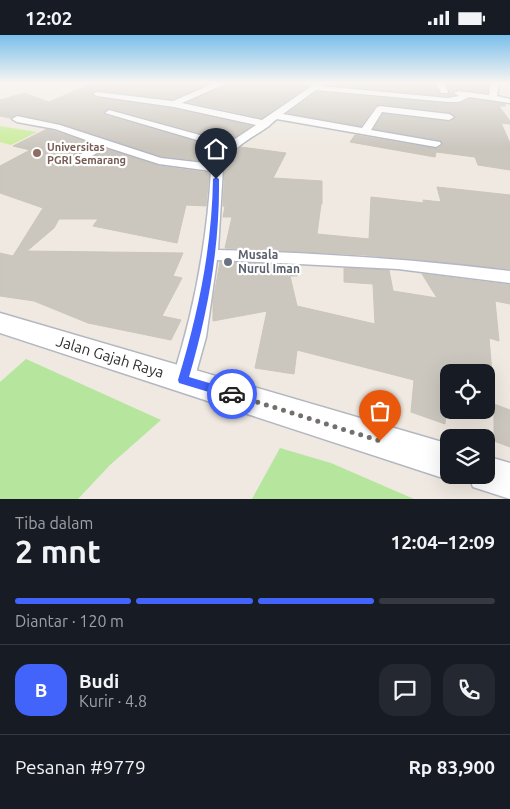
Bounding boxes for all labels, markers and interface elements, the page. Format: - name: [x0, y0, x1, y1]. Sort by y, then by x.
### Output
- text: 12:02: [25, 7, 73, 29]
- pin: [195, 128, 237, 179]
- icon: home: [202, 135, 230, 163]
- place label: Universitas PGRI Semarang: [47, 141, 126, 166]
- marker: Universitas PGRI Semarang: [31, 147, 43, 159]
- place label: Musala Nurul Iman: [238, 248, 300, 275]
- marker: Musala Nurul Iman: [222, 256, 234, 268]
- street label: Jalan Gajah Raya: [54, 332, 166, 381]
- map controls: [440, 364, 495, 484]
- button: locate: [440, 364, 495, 419]
- courier: [207, 369, 257, 419]
- icon: car: [218, 380, 246, 408]
- pin: [359, 390, 401, 441]
- icon: bag: [366, 397, 394, 425]
- button: layers: [440, 429, 495, 484]
- text: Tiba dalam: [15, 514, 93, 532]
- text: 12:04–12:09: [390, 531, 495, 553]
- text: 2 mnt: [15, 533, 101, 569]
- text: Diantar · 120 m: [15, 612, 124, 630]
- button: chat: [379, 664, 431, 716]
- button: phone: [443, 664, 495, 716]
- text: Budi: [79, 670, 119, 692]
- text: B: [35, 679, 47, 701]
- text: Kurir · 4.8: [79, 692, 147, 710]
- text: Pesanan #9779: [15, 756, 146, 778]
- text: Rp 83,900: [408, 756, 495, 778]

